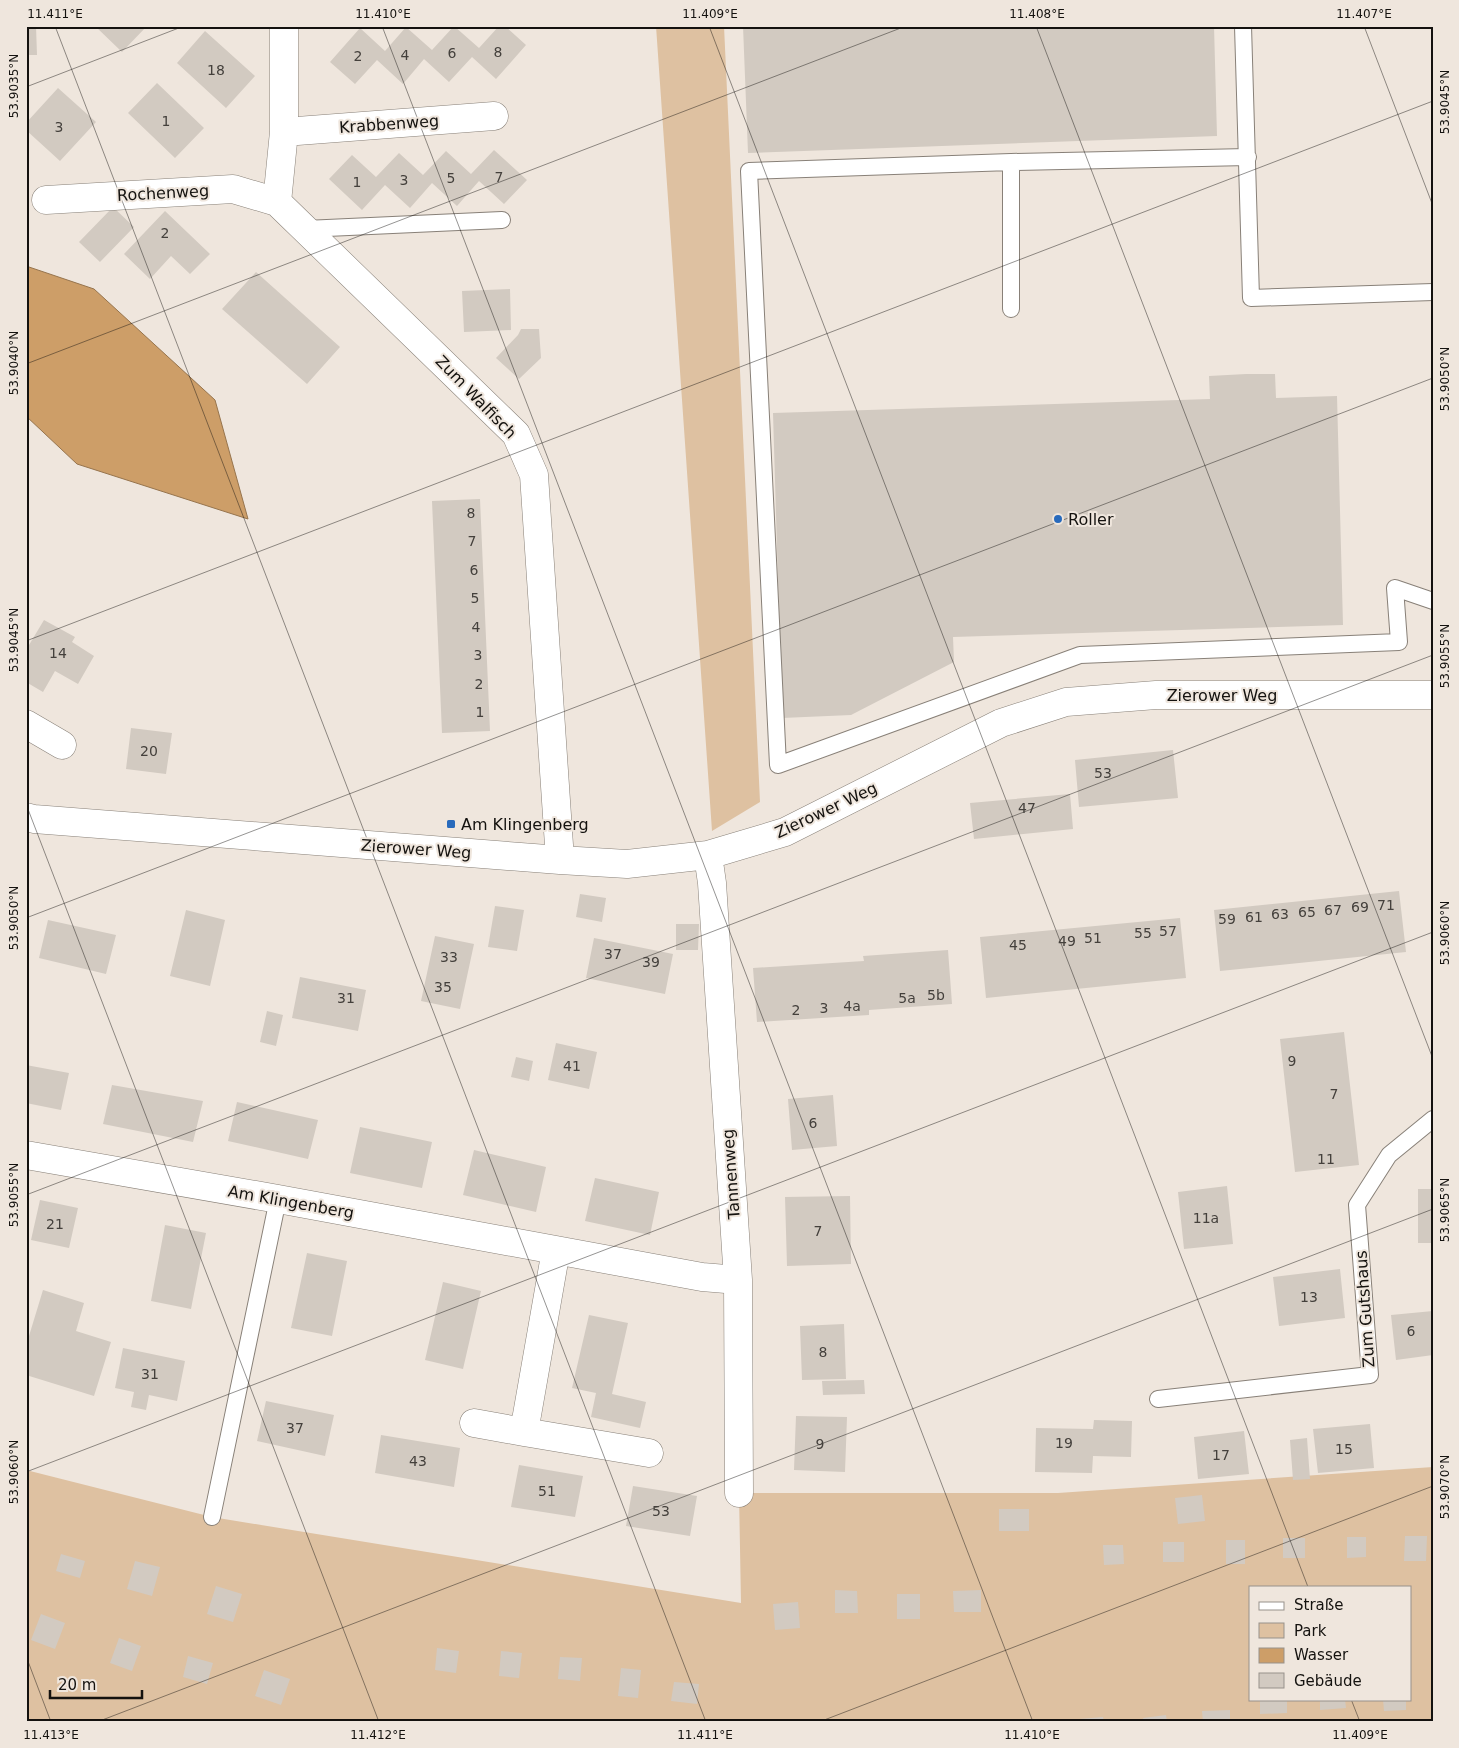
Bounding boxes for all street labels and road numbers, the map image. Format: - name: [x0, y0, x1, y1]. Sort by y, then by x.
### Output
- street label: Krabbenweg: [338, 111, 440, 137]
- street label: Rochenweg: [116, 181, 210, 205]
- street label: Zum Walfisch: [432, 351, 520, 443]
- street label: Zierower Weg: [1167, 686, 1277, 705]
- street label: Zierower Weg: [772, 778, 880, 842]
- street label: Zierower Weg: [360, 836, 472, 862]
- street label: Tannenweg: [718, 1128, 744, 1221]
- street label: Am Klingenberg: [226, 1182, 356, 1222]
- street label: Zum Gutshaus: [1351, 1250, 1379, 1368]

